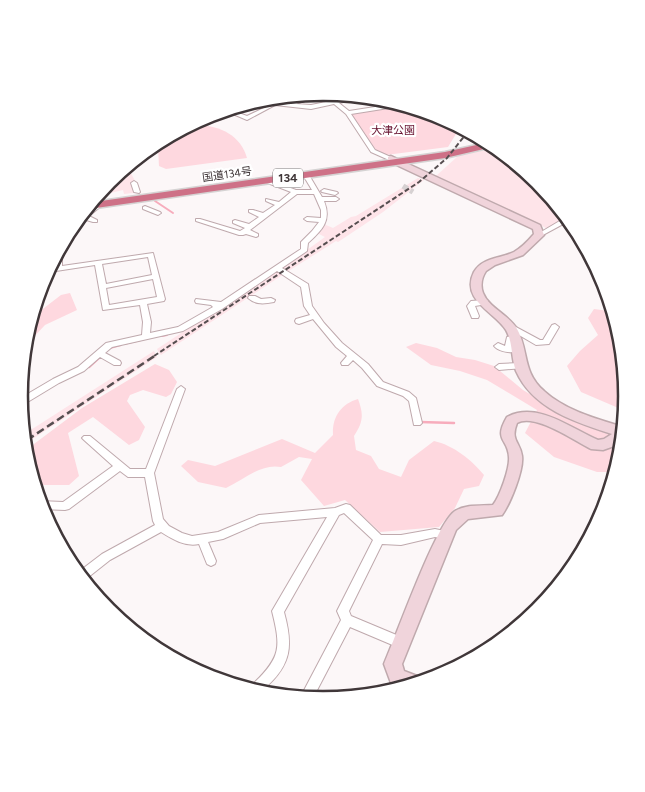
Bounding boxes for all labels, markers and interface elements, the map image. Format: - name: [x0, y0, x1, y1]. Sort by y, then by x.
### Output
- park label: 大津公園: [371, 124, 415, 137]
- street label: 国道134号: [201, 165, 253, 184]
- road number: 134: [273, 168, 303, 188]

